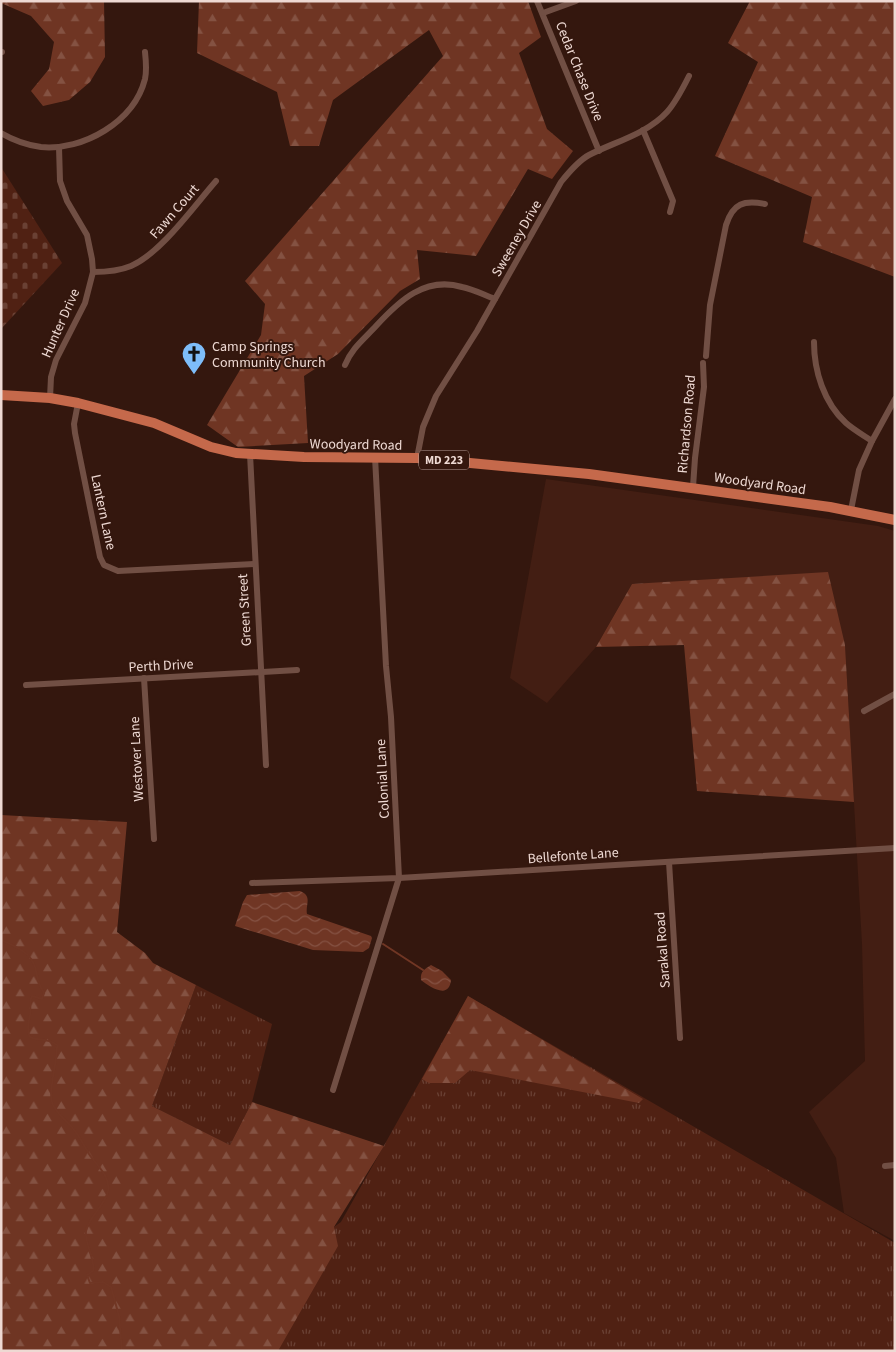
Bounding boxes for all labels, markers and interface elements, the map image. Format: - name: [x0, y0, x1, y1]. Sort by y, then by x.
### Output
- street label: Cedar Chase Drive: [550, 18, 608, 124]
- street label: Fawn Court: [145, 180, 204, 243]
- street label: Sweeney Drive: [487, 196, 547, 281]
- street label: Hunter Drive: [37, 286, 85, 361]
- place label: Camp Springs Community Church: [212, 337, 326, 373]
- church icon: Camp Springs Community Church: [181, 341, 207, 375]
- street label: Richardson Road: [673, 374, 701, 474]
- street label: Woodyard Road: [310, 434, 402, 456]
- road number: MD 223: [419, 450, 469, 470]
- street label: Woodyard Road: [713, 468, 807, 500]
- street label: Lantern Lane: [85, 473, 121, 552]
- street label: Green Street: [233, 573, 257, 647]
- street label: Perth Drive: [128, 654, 194, 678]
- street label: Westover Lane: [125, 716, 149, 802]
- street label: Colonial Lane: [371, 739, 395, 819]
- street label: Bellefonte Lane: [527, 843, 619, 869]
- street label: Sarakal Road: [650, 911, 676, 989]

